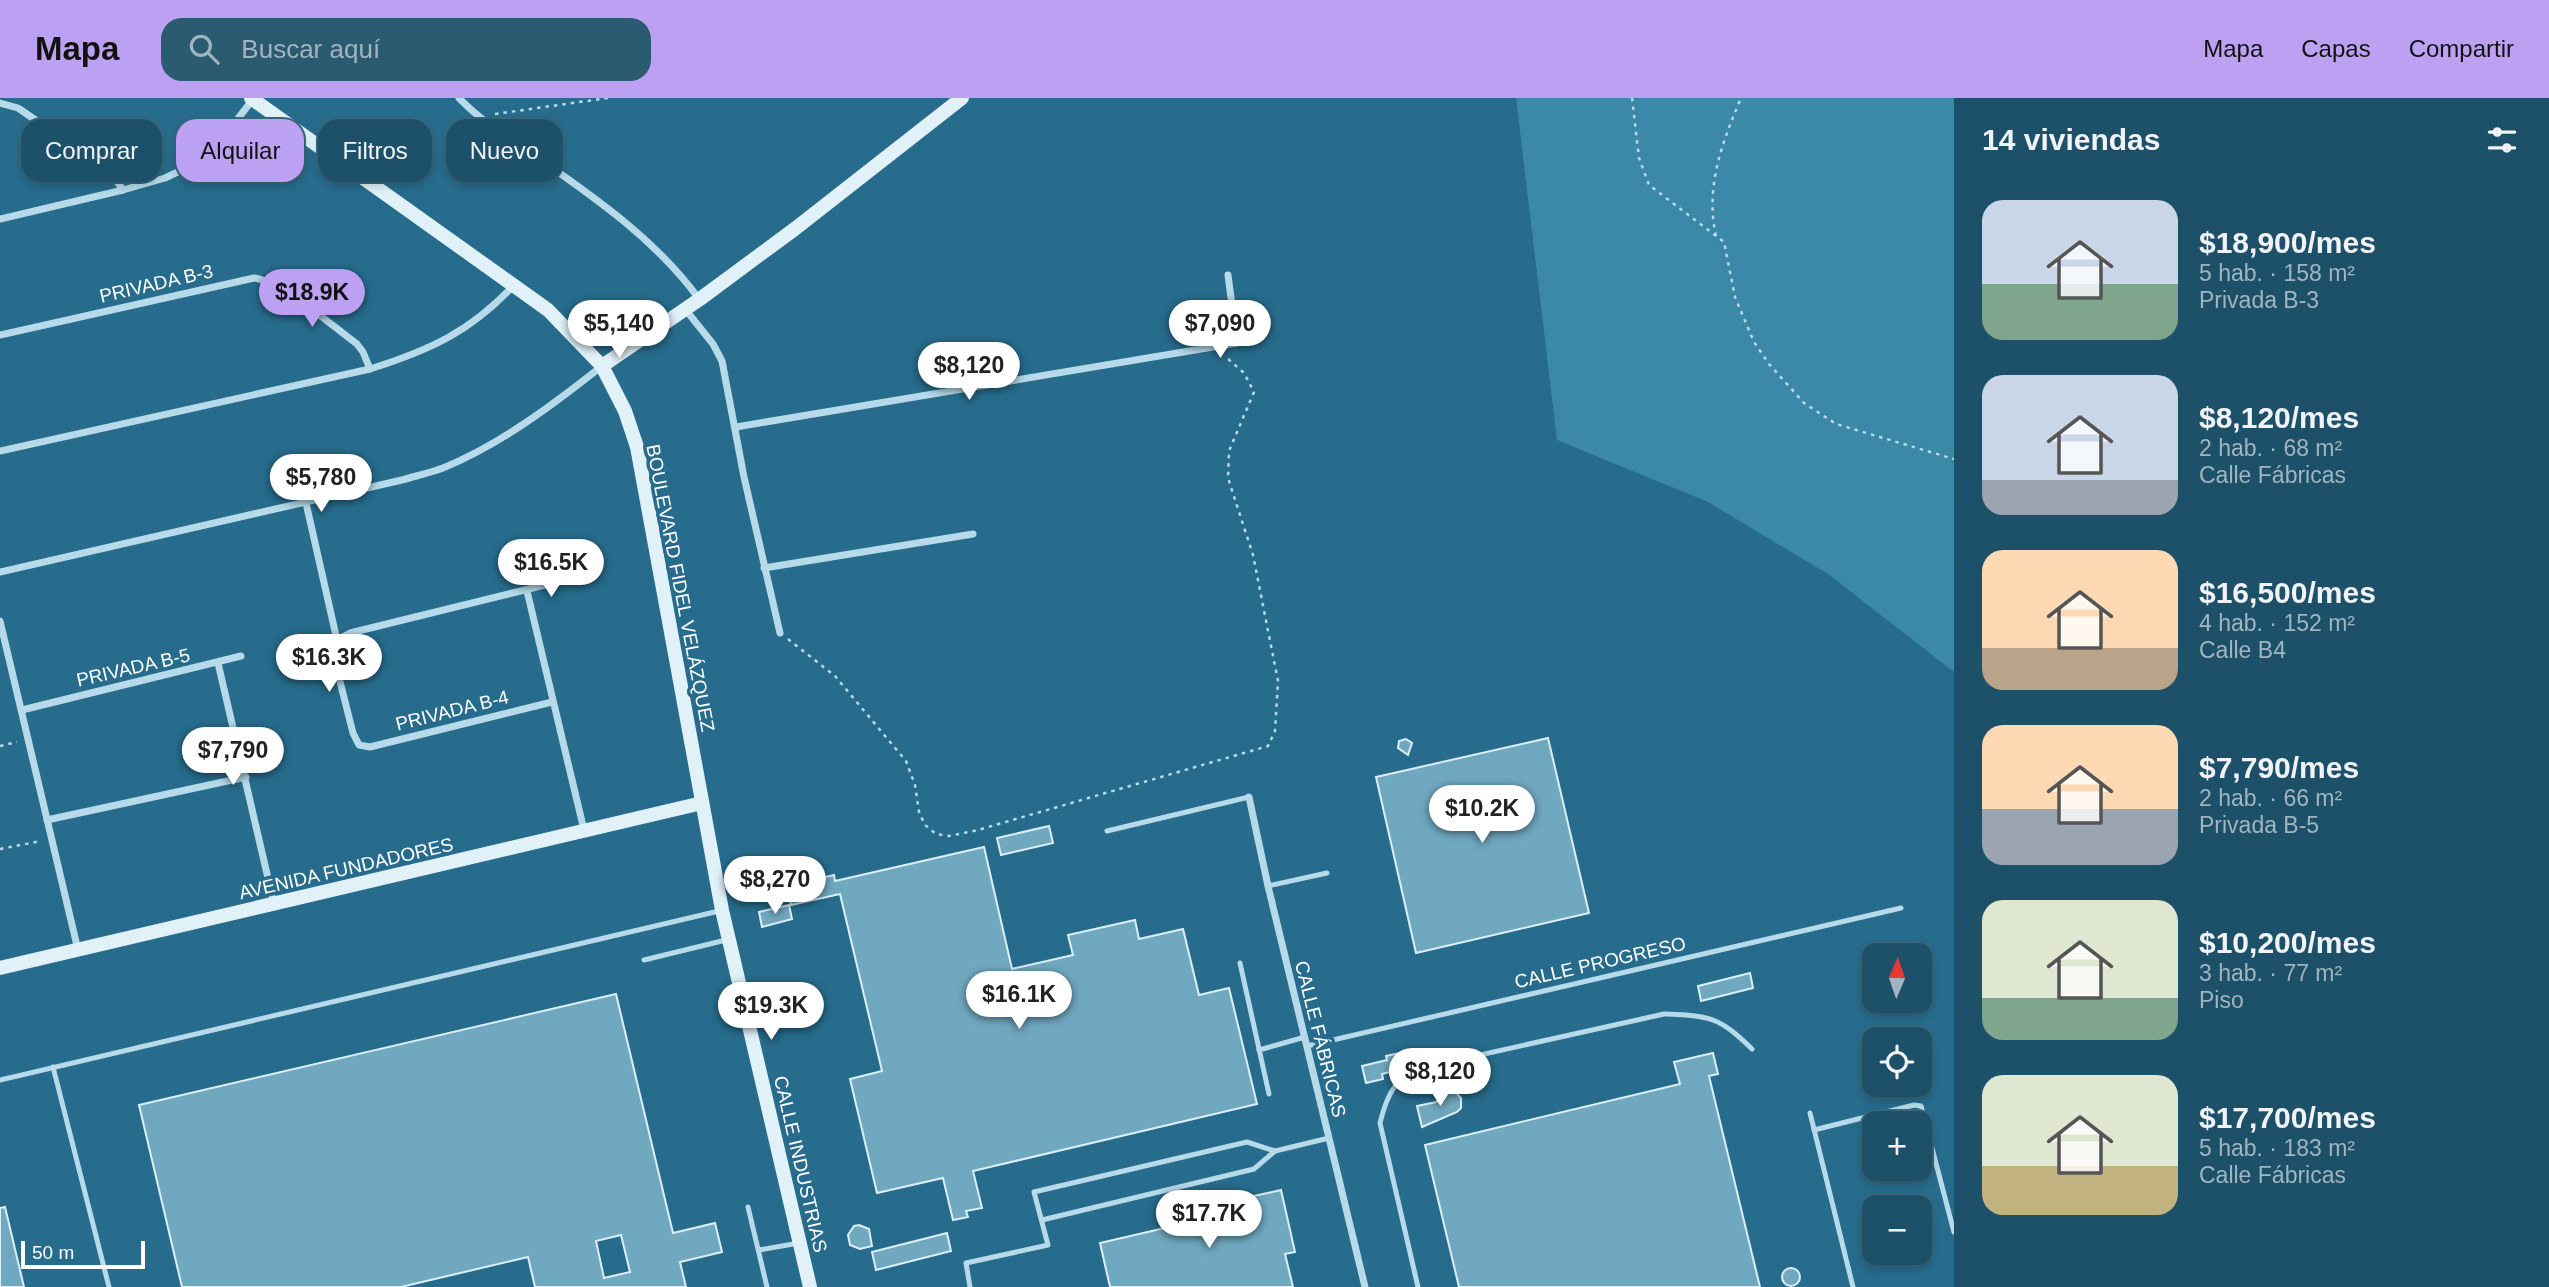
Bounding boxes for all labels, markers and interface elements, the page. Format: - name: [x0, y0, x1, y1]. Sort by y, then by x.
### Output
- search box: [161, 18, 651, 81]
- text: Mapa: [35, 30, 119, 67]
- icon: search: [185, 30, 223, 68]
- text: Buscar aquí: [241, 34, 380, 64]
- text: Mapa: [2203, 35, 2263, 62]
- text: Capas: [2301, 35, 2371, 62]
- text: Compartir: [2409, 35, 2514, 62]
- chip: Comprar: [21, 119, 162, 182]
- chip: Alquilar: [176, 119, 304, 182]
- chip: Filtros: [318, 119, 432, 182]
- chip: Nuevo: [446, 119, 563, 182]
- icon: filters: [2483, 121, 2521, 159]
- text: 14 viviendas: [1982, 123, 2160, 156]
- text: $18,900/mes: [2199, 226, 2376, 259]
- icon: home: [2038, 228, 2122, 312]
- street label: PRIVADA B-3: [97, 260, 215, 307]
- text: 5 hab. · 158 m²: [2199, 260, 2355, 286]
- pin: $18.9K: [255, 270, 369, 329]
- text: $18.9K: [275, 279, 349, 305]
- text: Privada B-3: [2199, 287, 2319, 313]
- pin: $5,140: [562, 300, 676, 360]
- pin: $7,090: [1163, 300, 1277, 360]
- text: $5,140: [584, 310, 654, 336]
- text: $7,090: [1185, 310, 1255, 336]
- pin: $8,120: [912, 342, 1026, 402]
- text: $8,120: [934, 352, 1004, 378]
- text: $8,120/mes: [2199, 401, 2359, 434]
- icon: home: [2038, 403, 2122, 487]
- text: 2 hab. · 68 m²: [2199, 435, 2342, 461]
- street label: BOULEVARD FIDEL VELÁZQUEZ: [642, 443, 719, 734]
- pin: $5,780: [264, 454, 378, 514]
- text: Calle Fábricas: [2199, 462, 2346, 488]
- text: $5,780: [286, 464, 356, 490]
- pin: $16.5K: [494, 540, 608, 599]
- text: $16.5K: [514, 549, 588, 575]
- text: $16,500/mes: [2199, 576, 2376, 609]
- icon: home: [2038, 578, 2122, 662]
- text: 4 hab. · 152 m²: [2199, 610, 2355, 636]
- pin: $16.3K: [272, 634, 386, 694]
- text: Calle B4: [2199, 637, 2286, 663]
- street label: PRIVADA B-5: [74, 644, 192, 691]
- text: $16.3K: [292, 644, 366, 670]
- street label: PRIVADA B-4: [393, 686, 511, 735]
- pin: $7,790: [176, 728, 290, 787]
- text: $7,790: [198, 737, 268, 763]
- text: $7,790/mes: [2199, 751, 2359, 784]
- icon: home: [2038, 753, 2122, 837]
- text: 2 hab. · 66 m²: [2199, 785, 2342, 811]
- pin: $10.2K: [1425, 786, 1539, 845]
- text: $10.2K: [1445, 795, 1519, 821]
- text: Privada B-5: [2199, 812, 2319, 838]
- street label: AVENIDA FUNDADORES: [237, 834, 455, 903]
- pin: $8,270: [718, 856, 832, 916]
- text: $8,270: [740, 866, 810, 892]
- text: $10,200/mes: [2199, 926, 2376, 959]
- icon: home: [2038, 928, 2122, 1012]
- street label: CALLE PROGRESO: [1512, 933, 1688, 992]
- north arrow: [1862, 943, 1932, 1013]
- map controls: [1862, 943, 1932, 1265]
- street label: CALLE FÁBRICAS: [1291, 959, 1350, 1120]
- text: 3 hab. · 77 m²: [2199, 960, 2342, 986]
- pin: $16.1K: [962, 972, 1076, 1031]
- text: $16.1K: [982, 981, 1056, 1007]
- pin: $19.3K: [714, 982, 828, 1042]
- text: Piso: [2199, 987, 2244, 1013]
- text: $19.3K: [734, 992, 808, 1018]
- button: locate: [1862, 1027, 1932, 1097]
- pin: $8,120: [1383, 1048, 1497, 1108]
- text: $8,120: [1405, 1058, 1475, 1084]
- street label: CALLE INDUSTRIAS: [770, 1074, 831, 1254]
- text: $17,700/mes: [2199, 1101, 2376, 1134]
- icon: home: [2038, 1103, 2122, 1187]
- button: +: [1862, 1111, 1932, 1181]
- text: 5 hab. · 183 m²: [2199, 1135, 2355, 1161]
- text: Calle Fábricas: [2199, 1162, 2346, 1188]
- pin: $17.7K: [1152, 1190, 1266, 1250]
- button: −: [1862, 1195, 1932, 1265]
- text: $17.7K: [1172, 1200, 1246, 1226]
- scale bar: [21, 1238, 145, 1270]
- text: 50 m: [32, 1242, 74, 1263]

